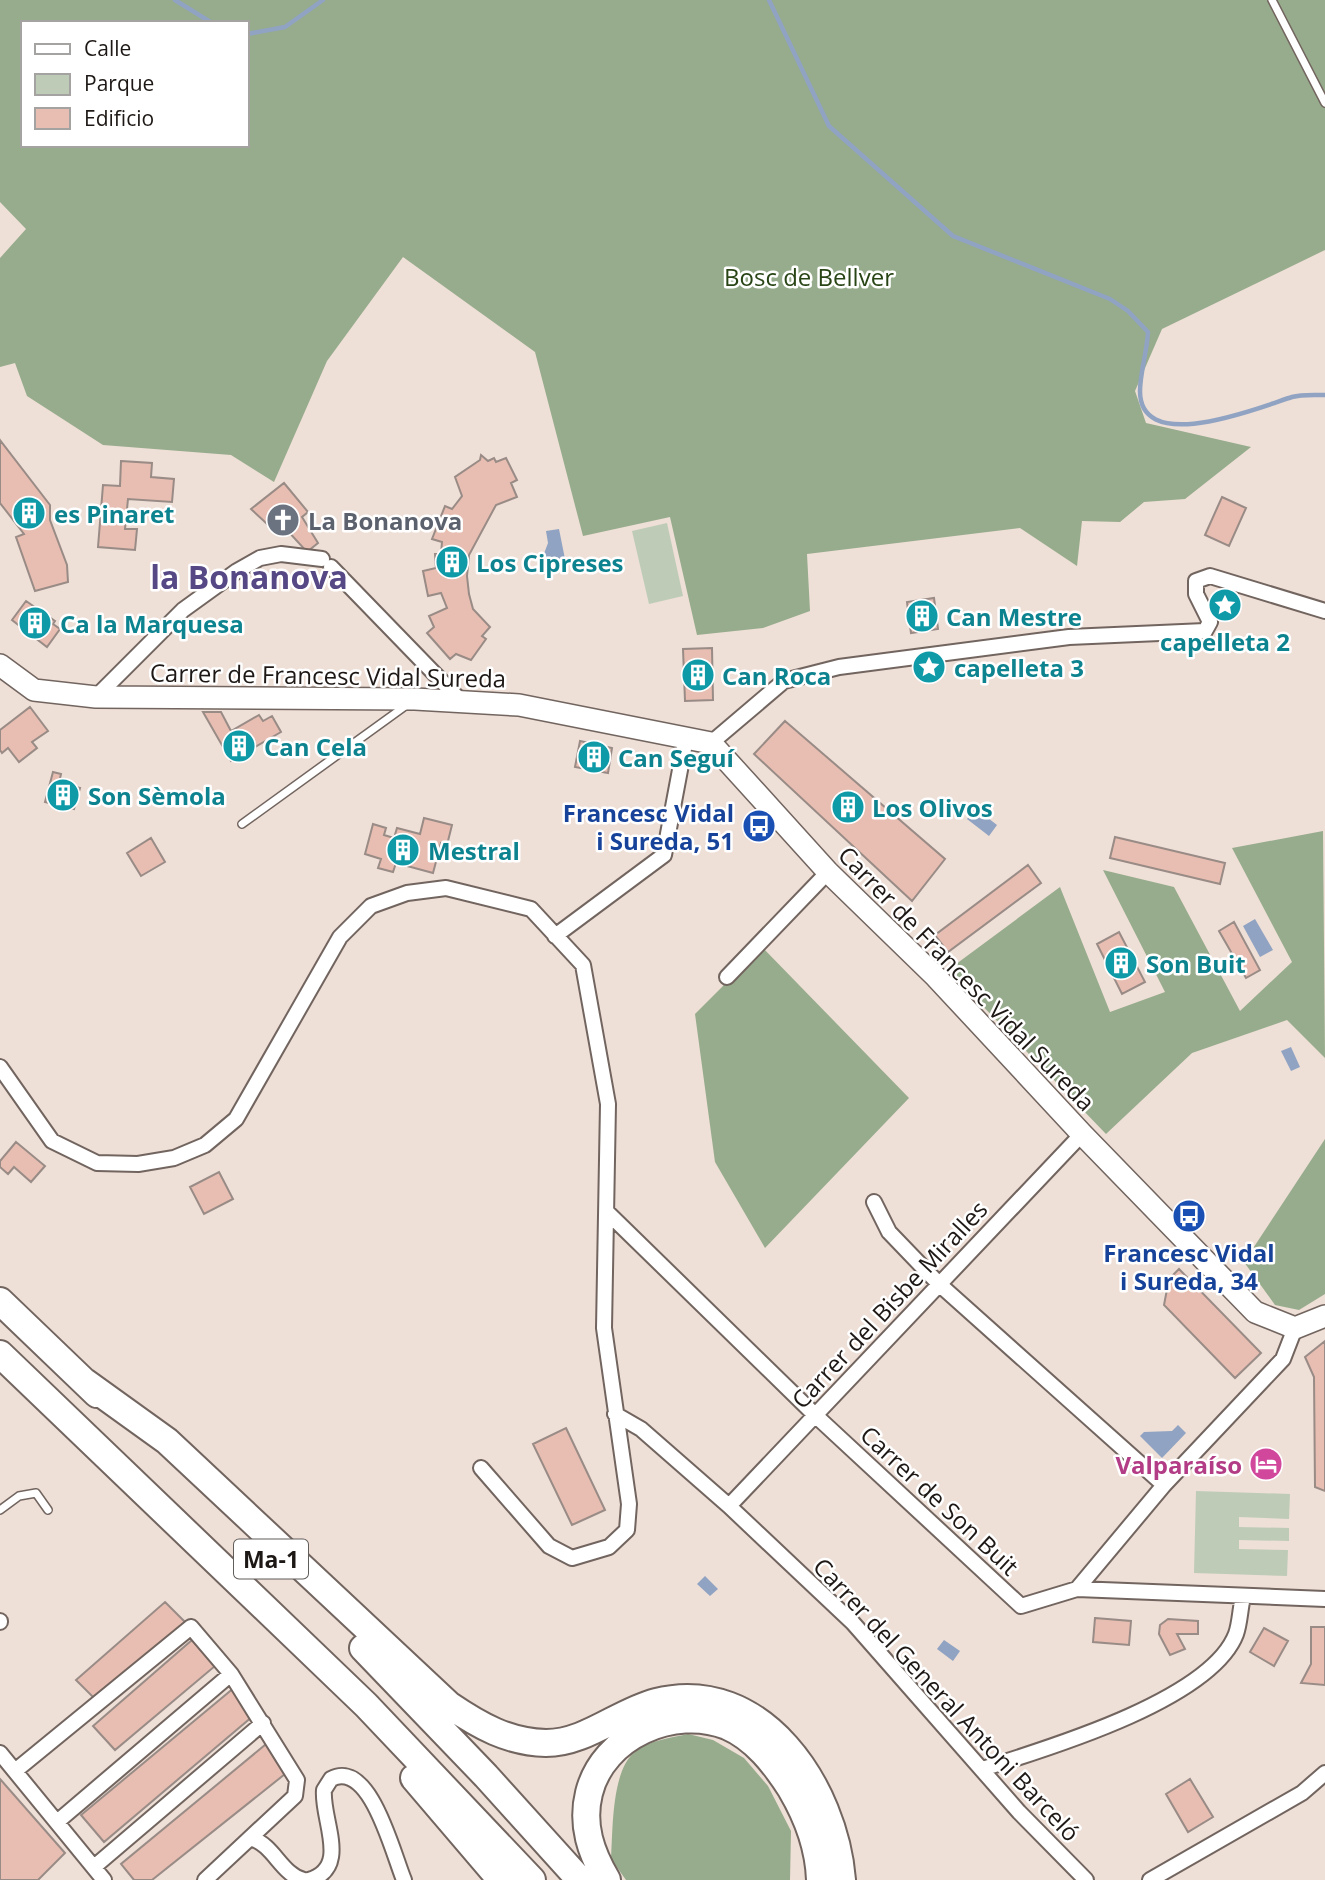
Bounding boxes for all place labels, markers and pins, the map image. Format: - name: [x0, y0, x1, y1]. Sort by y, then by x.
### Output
- building icon: es Pinaret: [10, 494, 48, 532]
- place label: es Pinaret: [54, 497, 175, 530]
- church icon: La Bonanova: [264, 501, 302, 539]
- place label: La Bonanova: [308, 504, 462, 537]
- building icon: Los Cipreses: [433, 543, 471, 581]
- place label: Los Cipreses: [476, 546, 624, 579]
- place icon: capelleta 2: [1206, 586, 1244, 624]
- building icon: Can Mestre: [903, 597, 941, 635]
- place label: Can Mestre: [946, 600, 1082, 633]
- building icon: Ca la Marquesa: [16, 604, 54, 642]
- place label: Ca la Marquesa: [60, 607, 244, 640]
- place label: capelleta 2: [1160, 625, 1290, 658]
- place icon: capelleta 3: [910, 648, 948, 686]
- place label: capelleta 3: [954, 651, 1084, 684]
- building icon: Can Roca: [679, 656, 717, 694]
- place label: Can Roca: [722, 659, 831, 692]
- building icon: Can Cela: [220, 727, 258, 765]
- place label: Can Cela: [264, 730, 367, 763]
- building icon: Can Seguí: [575, 738, 613, 776]
- place label: Can Seguí: [618, 741, 736, 774]
- building icon: Son Sèmola: [44, 776, 82, 814]
- place label: Son Sèmola: [88, 779, 226, 812]
- building icon: Los Olivos: [829, 788, 867, 826]
- place label: Los Olivos: [872, 791, 993, 824]
- place label: Francesc Vidal i Sureda, 51: [563, 796, 734, 857]
- bus stop icon: Francesc Vidal i Sureda, 51: [740, 807, 778, 845]
- building icon: Mestral: [384, 831, 422, 869]
- place label: Mestral: [428, 834, 520, 867]
- building icon: Son Buit: [1102, 944, 1140, 982]
- place label: Son Buit: [1146, 947, 1246, 980]
- bus stop icon: Francesc Vidal i Sureda, 34: [1170, 1197, 1208, 1235]
- place label: Francesc Vidal i Sureda, 34: [1103, 1236, 1275, 1297]
- hotel icon: Valparaíso: [1247, 1445, 1285, 1483]
- place label: Valparaíso: [1115, 1448, 1242, 1481]

